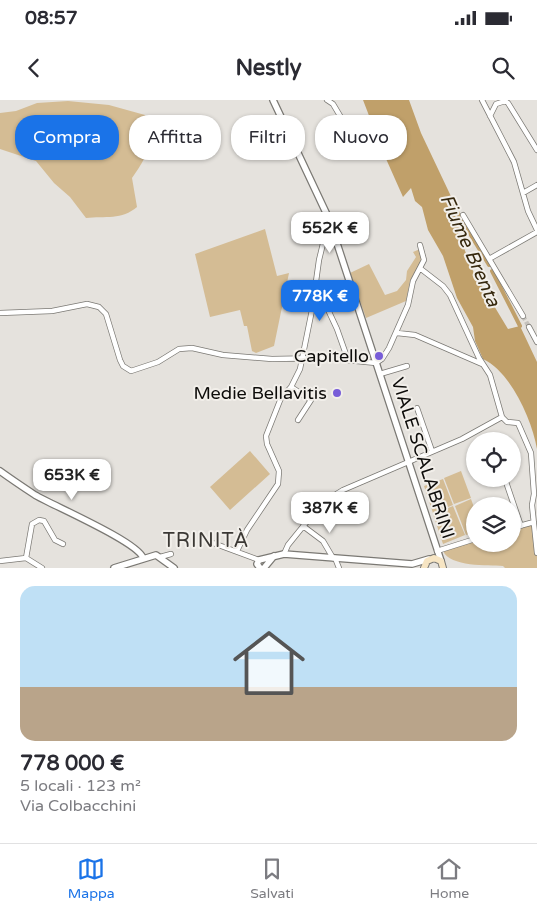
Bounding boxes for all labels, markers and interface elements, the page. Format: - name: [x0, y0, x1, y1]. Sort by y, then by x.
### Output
- text: 08:57: [25, 7, 78, 29]
- icon: back: [20, 54, 48, 82]
- icon: search: [489, 54, 517, 82]
- text: Nestly: [236, 55, 301, 81]
- chip: Compra: [15, 115, 119, 160]
- chip: Affitta: [129, 115, 221, 160]
- chip: Filtri: [231, 115, 305, 160]
- chip: Nuovo: [315, 115, 407, 160]
- water label: Fiume Brenta: [435, 191, 505, 311]
- pin: 552K €: [289, 212, 371, 254]
- text: 552K €: [302, 218, 358, 238]
- pin: 778K €: [279, 280, 361, 322]
- text: 778K €: [292, 286, 348, 306]
- place label: Capitello: [294, 345, 369, 367]
- marker: Capitello: [373, 350, 385, 362]
- street label: VIALE SCALABRINI: [387, 375, 459, 541]
- place label: Medie Bellavitis: [193, 382, 327, 404]
- marker: Medie Bellavitis: [331, 387, 343, 399]
- map controls: [466, 432, 521, 552]
- button: locate: [466, 432, 521, 487]
- pin: 653K €: [31, 458, 113, 501]
- text: 653K €: [44, 465, 100, 485]
- pin: 387K €: [289, 492, 371, 534]
- button: layers: [466, 497, 521, 552]
- text: 387K €: [302, 498, 358, 518]
- district label: TRINITÀ: [163, 528, 249, 553]
- icon: home: [224, 618, 314, 708]
- text: 778 000 €: [20, 751, 124, 776]
- text: 5 locali · 123 m²: [20, 776, 141, 796]
- text: Via Colbacchini: [20, 796, 136, 816]
- tab: Mappa: [68, 855, 115, 902]
- tab: Salvati: [250, 855, 294, 902]
- tab: Home: [430, 855, 469, 902]

